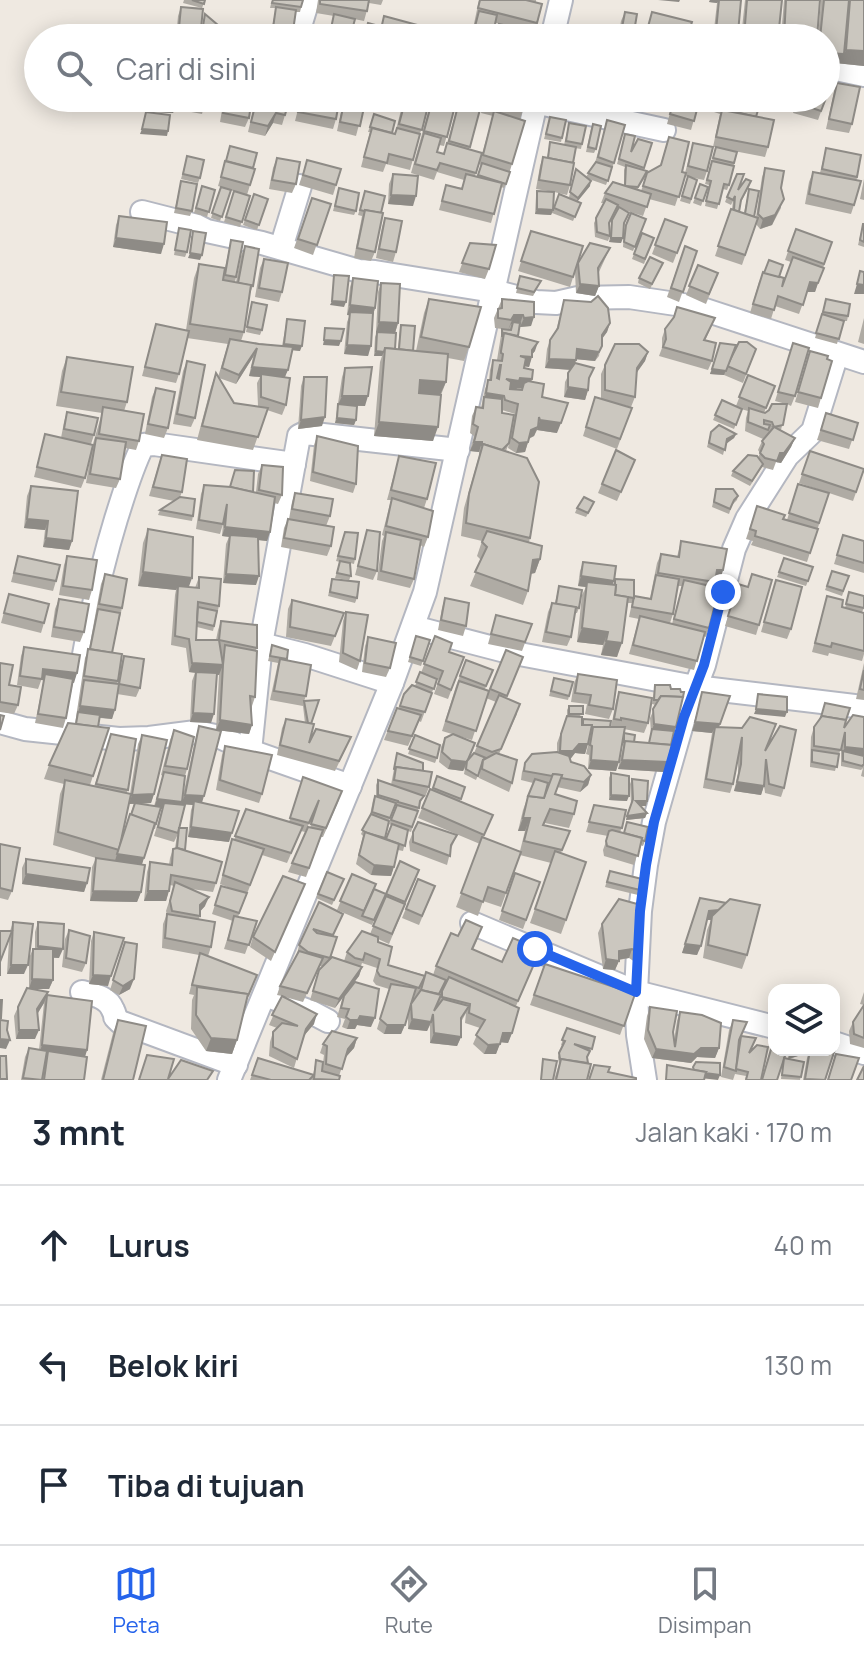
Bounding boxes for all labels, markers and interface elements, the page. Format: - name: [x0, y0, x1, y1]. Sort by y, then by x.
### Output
- search box: [24, 24, 840, 112]
- icon: search: [52, 46, 96, 90]
- text: Cari di sini: [116, 48, 256, 89]
- route end: [705, 574, 741, 610]
- route start: [517, 931, 553, 967]
- map controls: [768, 984, 840, 1056]
- button: layers: [768, 984, 840, 1056]
- text: 3 mnt: [32, 1109, 125, 1155]
- text: Jalan kaki · 170 m: [635, 1114, 832, 1150]
- icon: ahead: [32, 1223, 76, 1267]
- text: Lurus: [108, 1225, 190, 1266]
- text: 40 m: [774, 1227, 832, 1263]
- icon: left: [32, 1343, 76, 1387]
- text: Belok kiri: [108, 1345, 239, 1386]
- text: 130 m: [764, 1347, 832, 1383]
- icon: arrive: [32, 1463, 76, 1507]
- text: Tiba di tujuan: [108, 1465, 305, 1506]
- tab: Peta: [113, 1562, 160, 1640]
- tab: Rute: [385, 1562, 433, 1640]
- tab: Disimpan: [658, 1562, 751, 1640]

